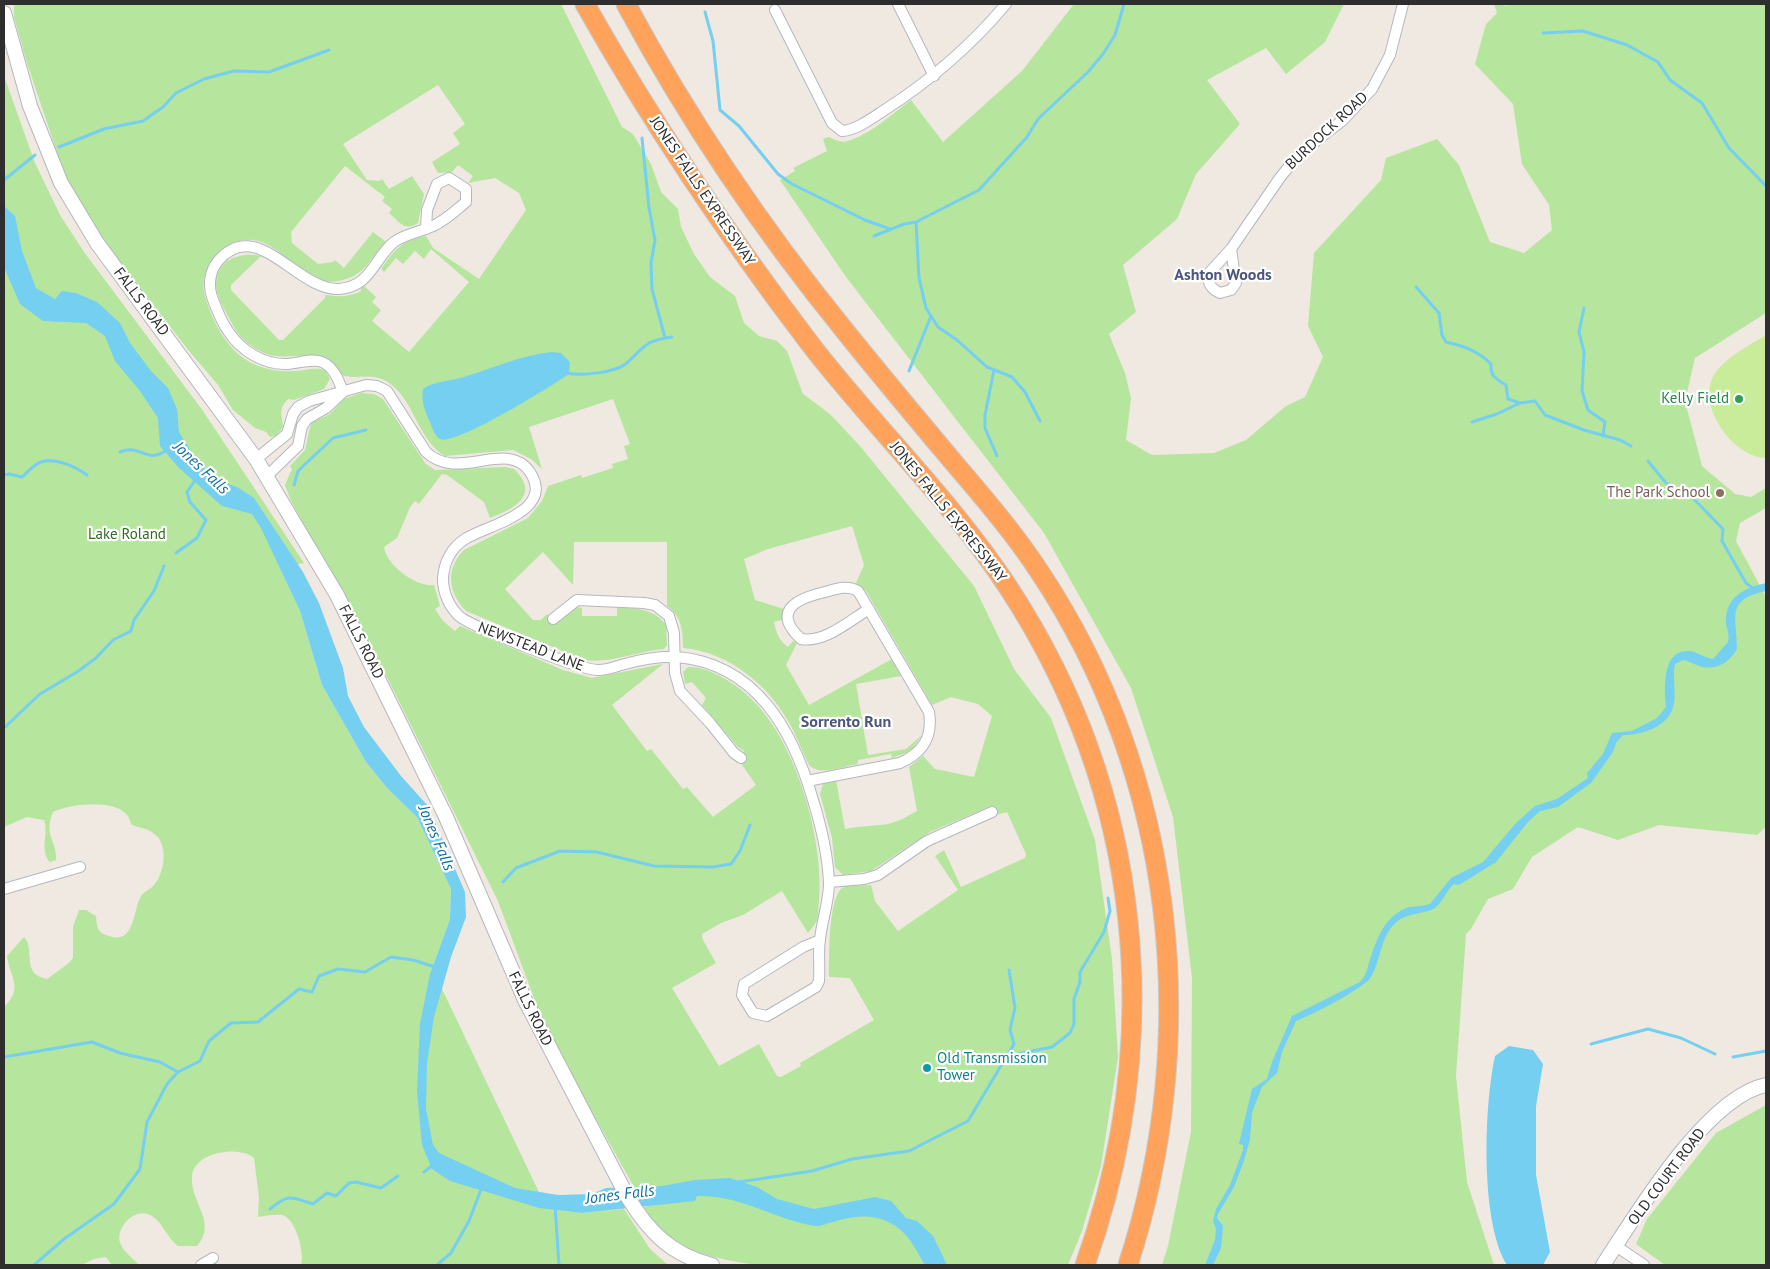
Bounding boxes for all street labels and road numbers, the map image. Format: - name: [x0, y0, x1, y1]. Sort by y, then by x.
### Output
- street label: BURDOCK ROAD: [1282, 88, 1372, 174]
- street label: JONES FALLS EXPRESSWAY: [645, 113, 759, 269]
- street label: FALLS ROAD: [110, 264, 172, 340]
- street label: JONES FALLS EXPRESSWAY: [886, 438, 1010, 586]
- street label: FALLS ROAD: [335, 602, 387, 682]
- street label: NEWSTEAD LANE: [475, 618, 587, 676]
- street label: FALLS ROAD: [504, 969, 556, 1049]
- street label: OLD COURT ROAD: [1625, 1125, 1709, 1229]

